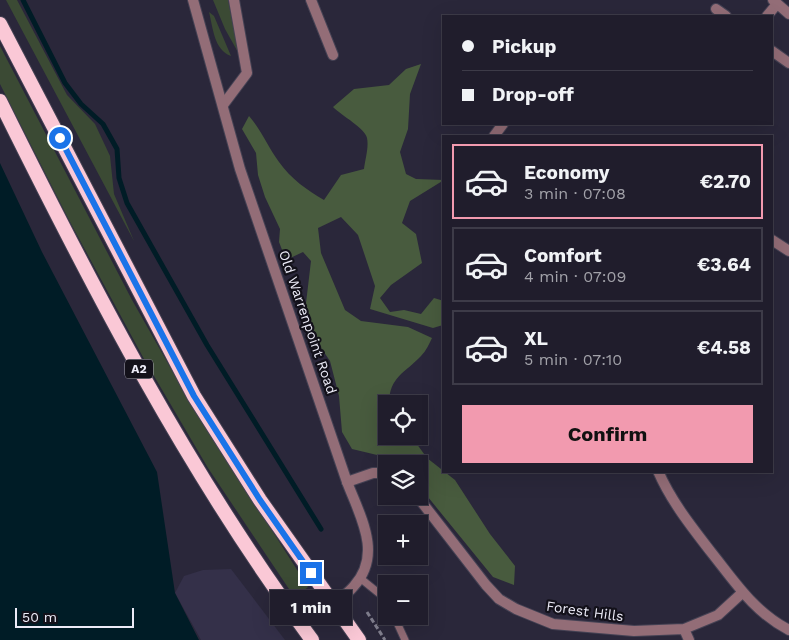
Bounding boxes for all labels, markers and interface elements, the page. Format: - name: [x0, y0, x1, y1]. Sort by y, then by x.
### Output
- text: Pickup: [492, 35, 556, 58]
- text: Drop-off: [492, 83, 574, 106]
- route start: [49, 127, 71, 149]
- icon: car: [464, 159, 509, 204]
- text: Economy: [524, 161, 609, 184]
- text: €2.70: [700, 170, 751, 193]
- text: 3 min · 07:08: [524, 184, 626, 203]
- icon: car: [464, 242, 509, 287]
- text: Comfort: [524, 244, 602, 267]
- street label: Old Warrenpoint Road: [276, 248, 340, 396]
- text: €3.64: [697, 253, 751, 276]
- text: 4 min · 07:09: [524, 267, 626, 286]
- icon: car: [464, 325, 509, 370]
- text: XL: [524, 327, 548, 350]
- text: €4.58: [697, 336, 751, 359]
- text: 5 min · 07:10: [524, 350, 622, 369]
- road number: A2: [125, 359, 153, 378]
- map controls: [378, 395, 428, 625]
- button: locate: [378, 395, 428, 445]
- button: Confirm: [462, 405, 753, 463]
- button: layers: [378, 455, 428, 505]
- button: +: [378, 515, 428, 565]
- route end: [300, 562, 322, 584]
- button: −: [378, 575, 428, 625]
- callout: 1 min: [270, 590, 352, 626]
- text: 1 min: [290, 598, 332, 617]
- street label: Forest Hills: [545, 598, 625, 624]
- scale bar: [15, 605, 134, 628]
- text: 50 m: [22, 609, 57, 625]

